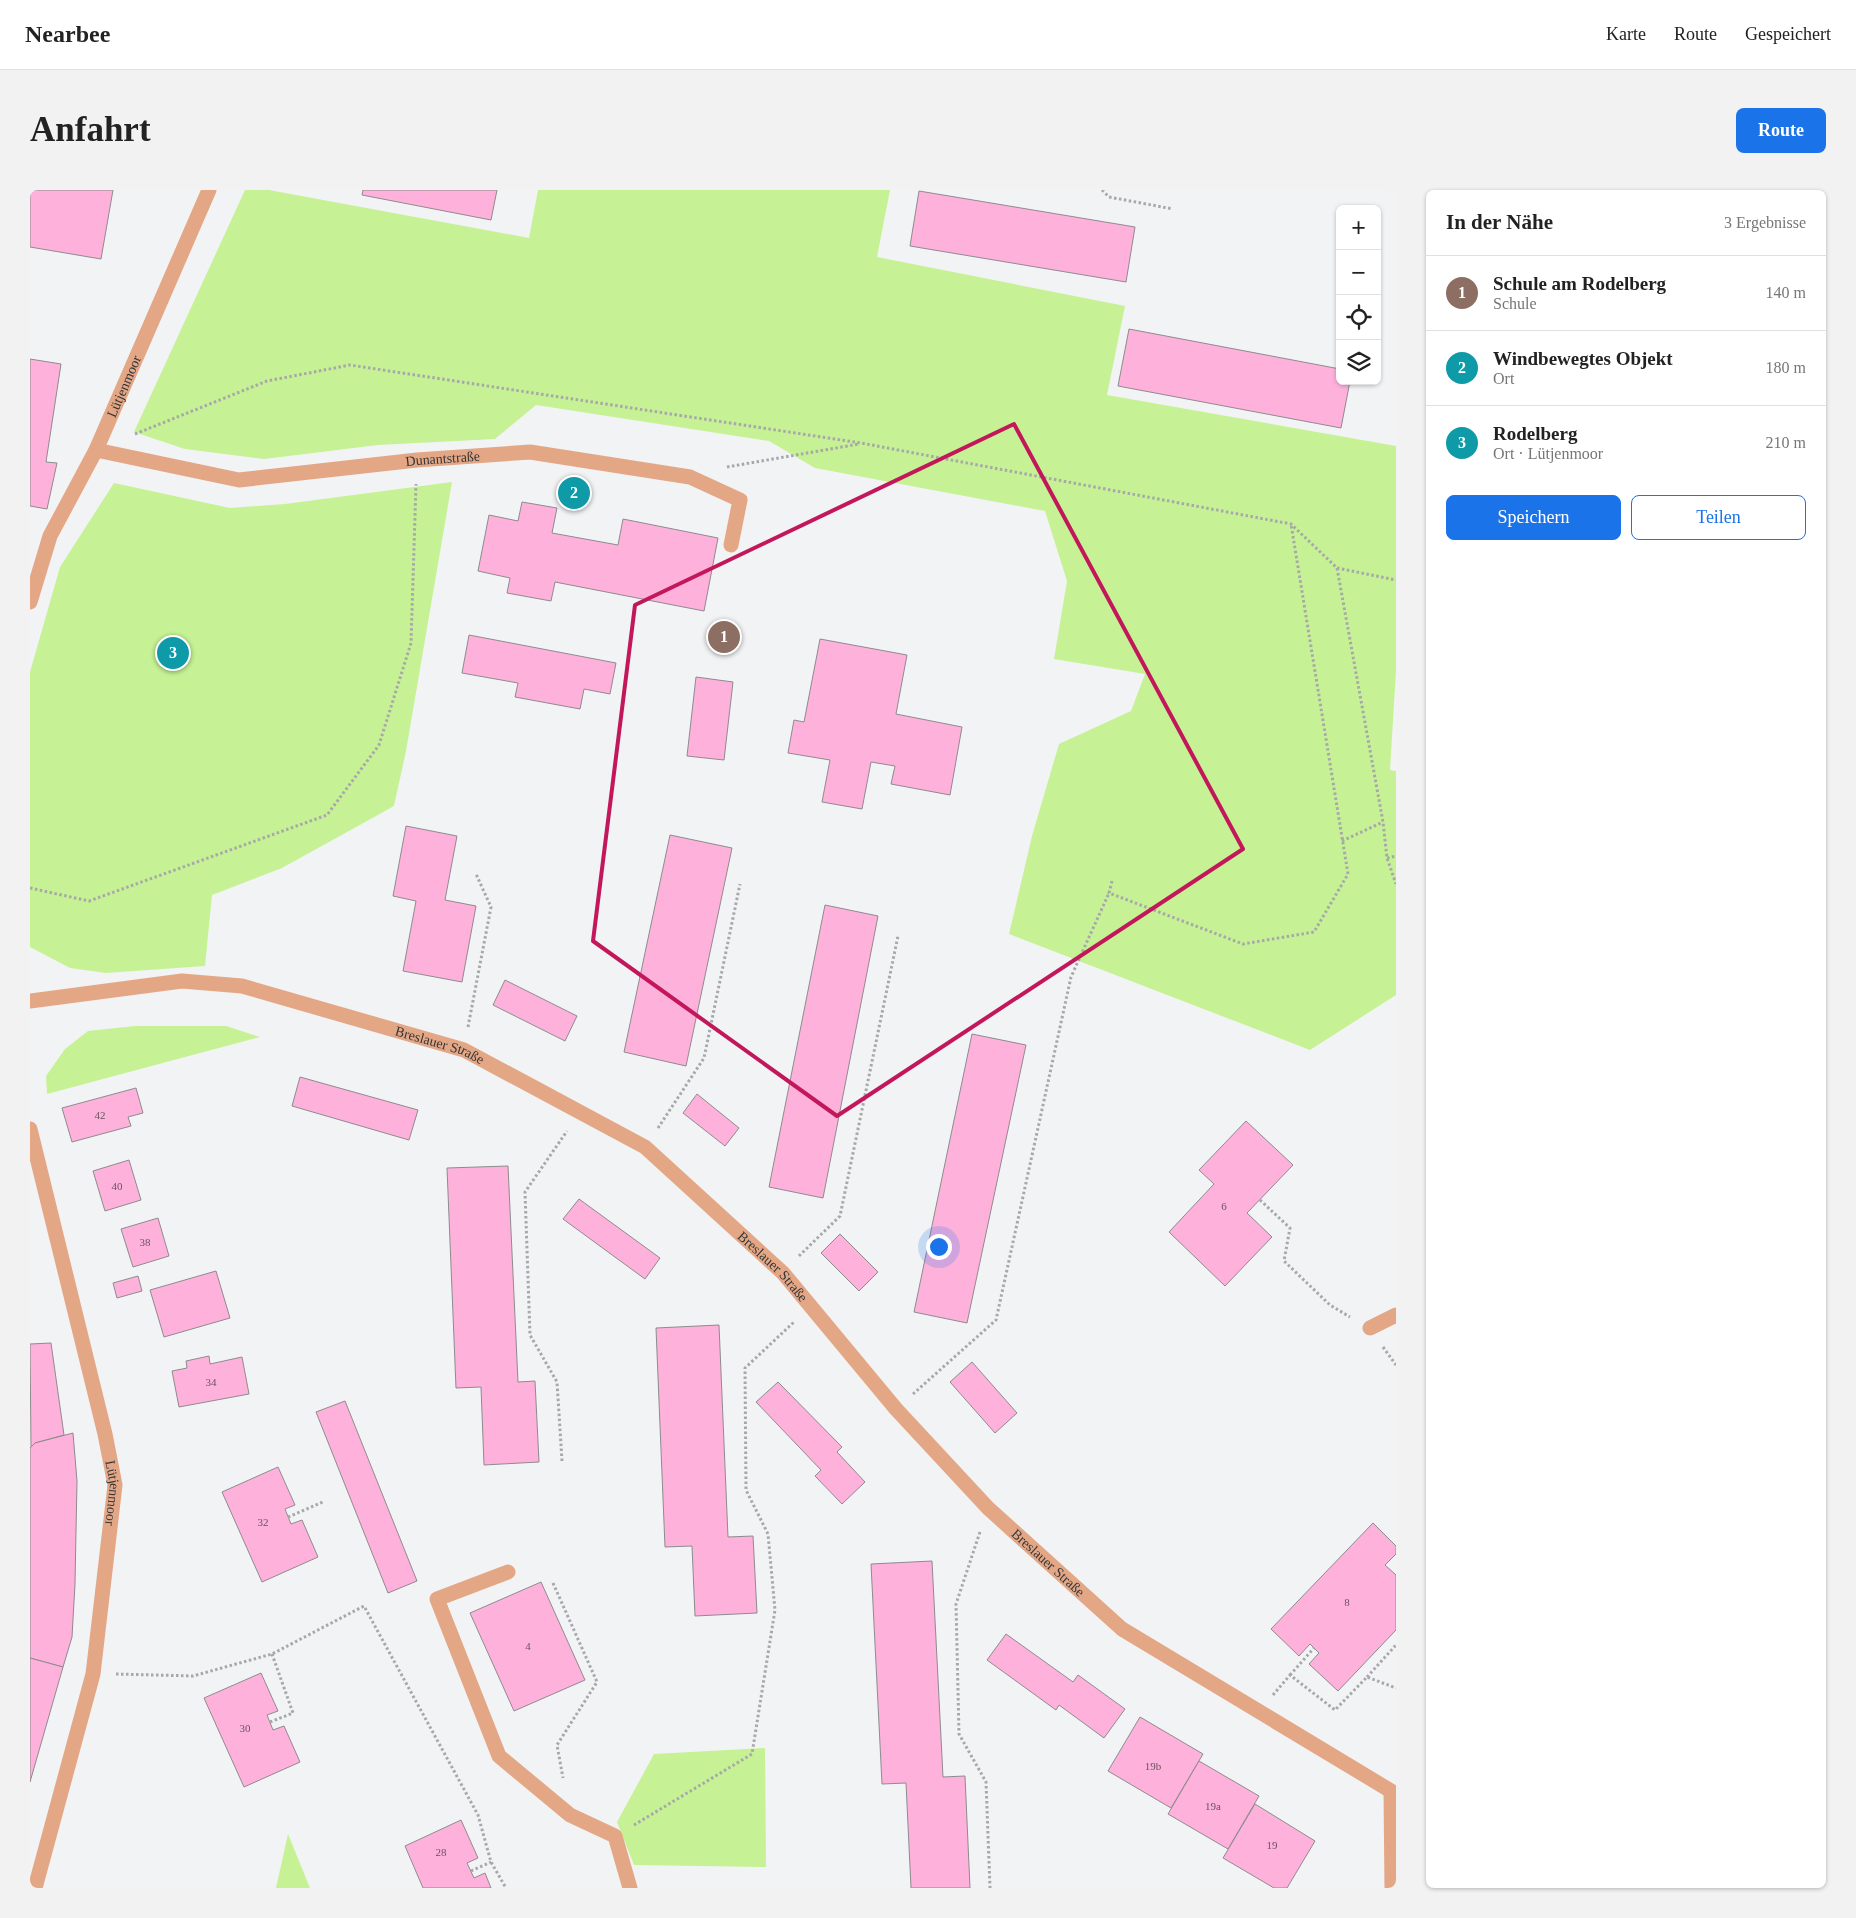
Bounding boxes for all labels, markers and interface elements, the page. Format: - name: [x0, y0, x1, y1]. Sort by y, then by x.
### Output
- text: Nearbee: [25, 21, 110, 47]
- text: Karte: [1606, 24, 1646, 44]
- text: Route: [1674, 24, 1717, 44]
- text: Gespeichert: [1745, 24, 1831, 44]
- button: Route: [1736, 108, 1826, 153]
- text: Anfahrt: [30, 110, 151, 149]
- map controls: [1336, 205, 1381, 385]
- button: +: [1336, 205, 1381, 250]
- text: In der Nähe: [1446, 210, 1553, 234]
- text: 3 Ergebnisse: [1724, 214, 1806, 231]
- button: −: [1336, 250, 1381, 295]
- text: Schule am Rodelberg: [1493, 273, 1666, 294]
- text: 1: [1458, 284, 1466, 301]
- text: 140 m: [1766, 284, 1806, 301]
- button: locate: [1336, 295, 1381, 340]
- text: Schule: [1493, 295, 1537, 312]
- button: layers: [1336, 340, 1381, 385]
- text: Windbewegtes Objekt: [1493, 348, 1673, 369]
- street label: Lütjenmoor: [104, 353, 144, 420]
- text: 2: [1458, 359, 1466, 376]
- text: 180 m: [1766, 359, 1806, 376]
- text: Ort: [1493, 370, 1514, 387]
- text: Rodelberg: [1493, 423, 1577, 444]
- text: 3: [1458, 434, 1466, 451]
- text: 210 m: [1766, 434, 1806, 451]
- text: Ort · Lütjenmoor: [1493, 445, 1603, 462]
- street label: Dunantstraße: [405, 449, 481, 469]
- pin: 2: [558, 474, 590, 512]
- button: Speichern: [1446, 495, 1621, 540]
- button: Teilen: [1631, 495, 1806, 540]
- pin: 1: [708, 618, 740, 656]
- pin: 3: [157, 634, 189, 672]
- street label: Breslauer Straße: [394, 1024, 487, 1067]
- house number: 42: [95, 1109, 106, 1121]
- house number: 40: [112, 1180, 123, 1192]
- house number: 6: [1221, 1200, 1227, 1212]
- street label: Breslauer Straße: [735, 1229, 811, 1305]
- your location: [926, 1234, 952, 1260]
- house number: 38: [140, 1236, 151, 1248]
- house number: 34: [206, 1376, 217, 1388]
- street label: Lütjenmoor: [102, 1459, 122, 1527]
- house number: 32: [258, 1516, 269, 1528]
- street label: Breslauer Straße: [1008, 1526, 1088, 1600]
- house number: 8: [1344, 1596, 1350, 1608]
- house number: 4: [525, 1640, 531, 1652]
- house number: 30: [240, 1722, 251, 1734]
- house number: 19b: [1145, 1760, 1162, 1772]
- house number: 19a: [1205, 1800, 1221, 1812]
- house number: 19: [1267, 1839, 1278, 1851]
- house number: 28: [436, 1846, 447, 1858]

